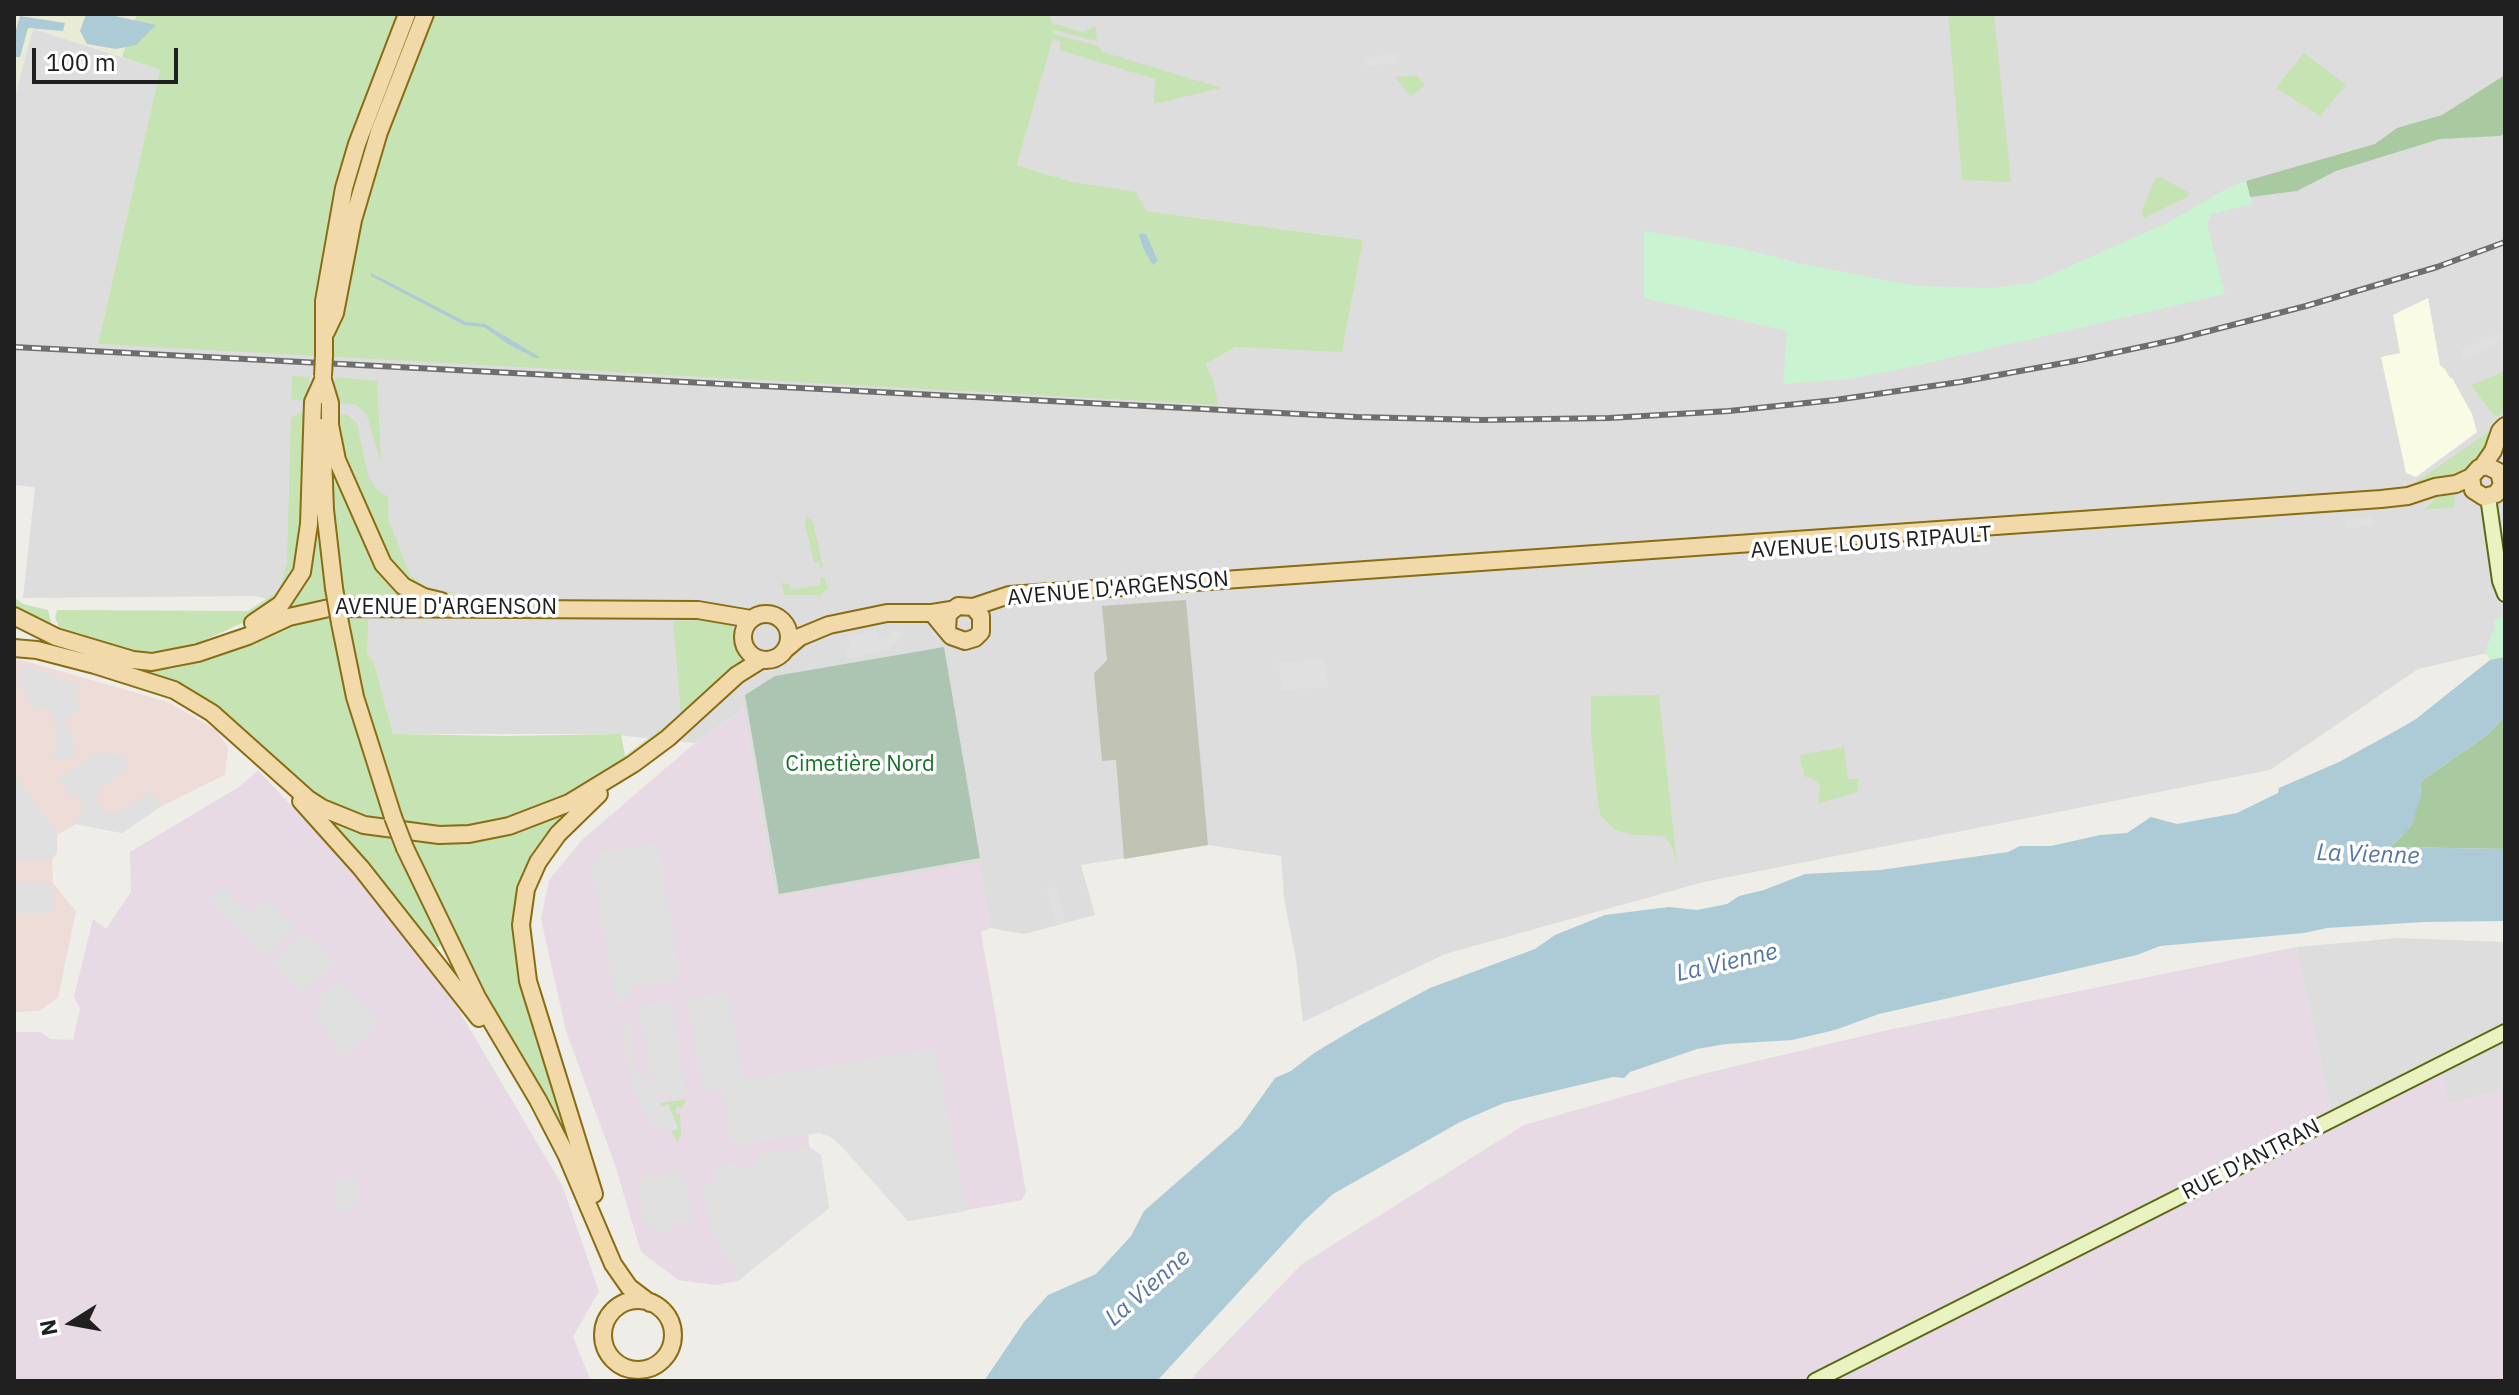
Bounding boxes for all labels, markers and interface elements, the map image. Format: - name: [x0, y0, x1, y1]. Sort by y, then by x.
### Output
- scale bar: [36, 32, 182, 82]
- text: 100 m: [46, 46, 116, 78]
- street label: AVENUE LOUIS RIPAULT: [1750, 521, 1992, 565]
- street label: AVENUE D'ARGENSON: [1006, 566, 1230, 612]
- street label: AVENUE D'ARGENSON: [335, 595, 557, 621]
- park label: Cimetière Nord: [785, 752, 935, 778]
- water label: La Vienne: [2316, 839, 2420, 871]
- water label: La Vienne: [1674, 937, 1780, 989]
- street label: RUE D'ANTRAN: [2178, 1114, 2324, 1206]
- water label: La Vienne: [1100, 1243, 1196, 1333]
- north arrow: [32, 1283, 112, 1363]
- text: N: [32, 1317, 64, 1338]

